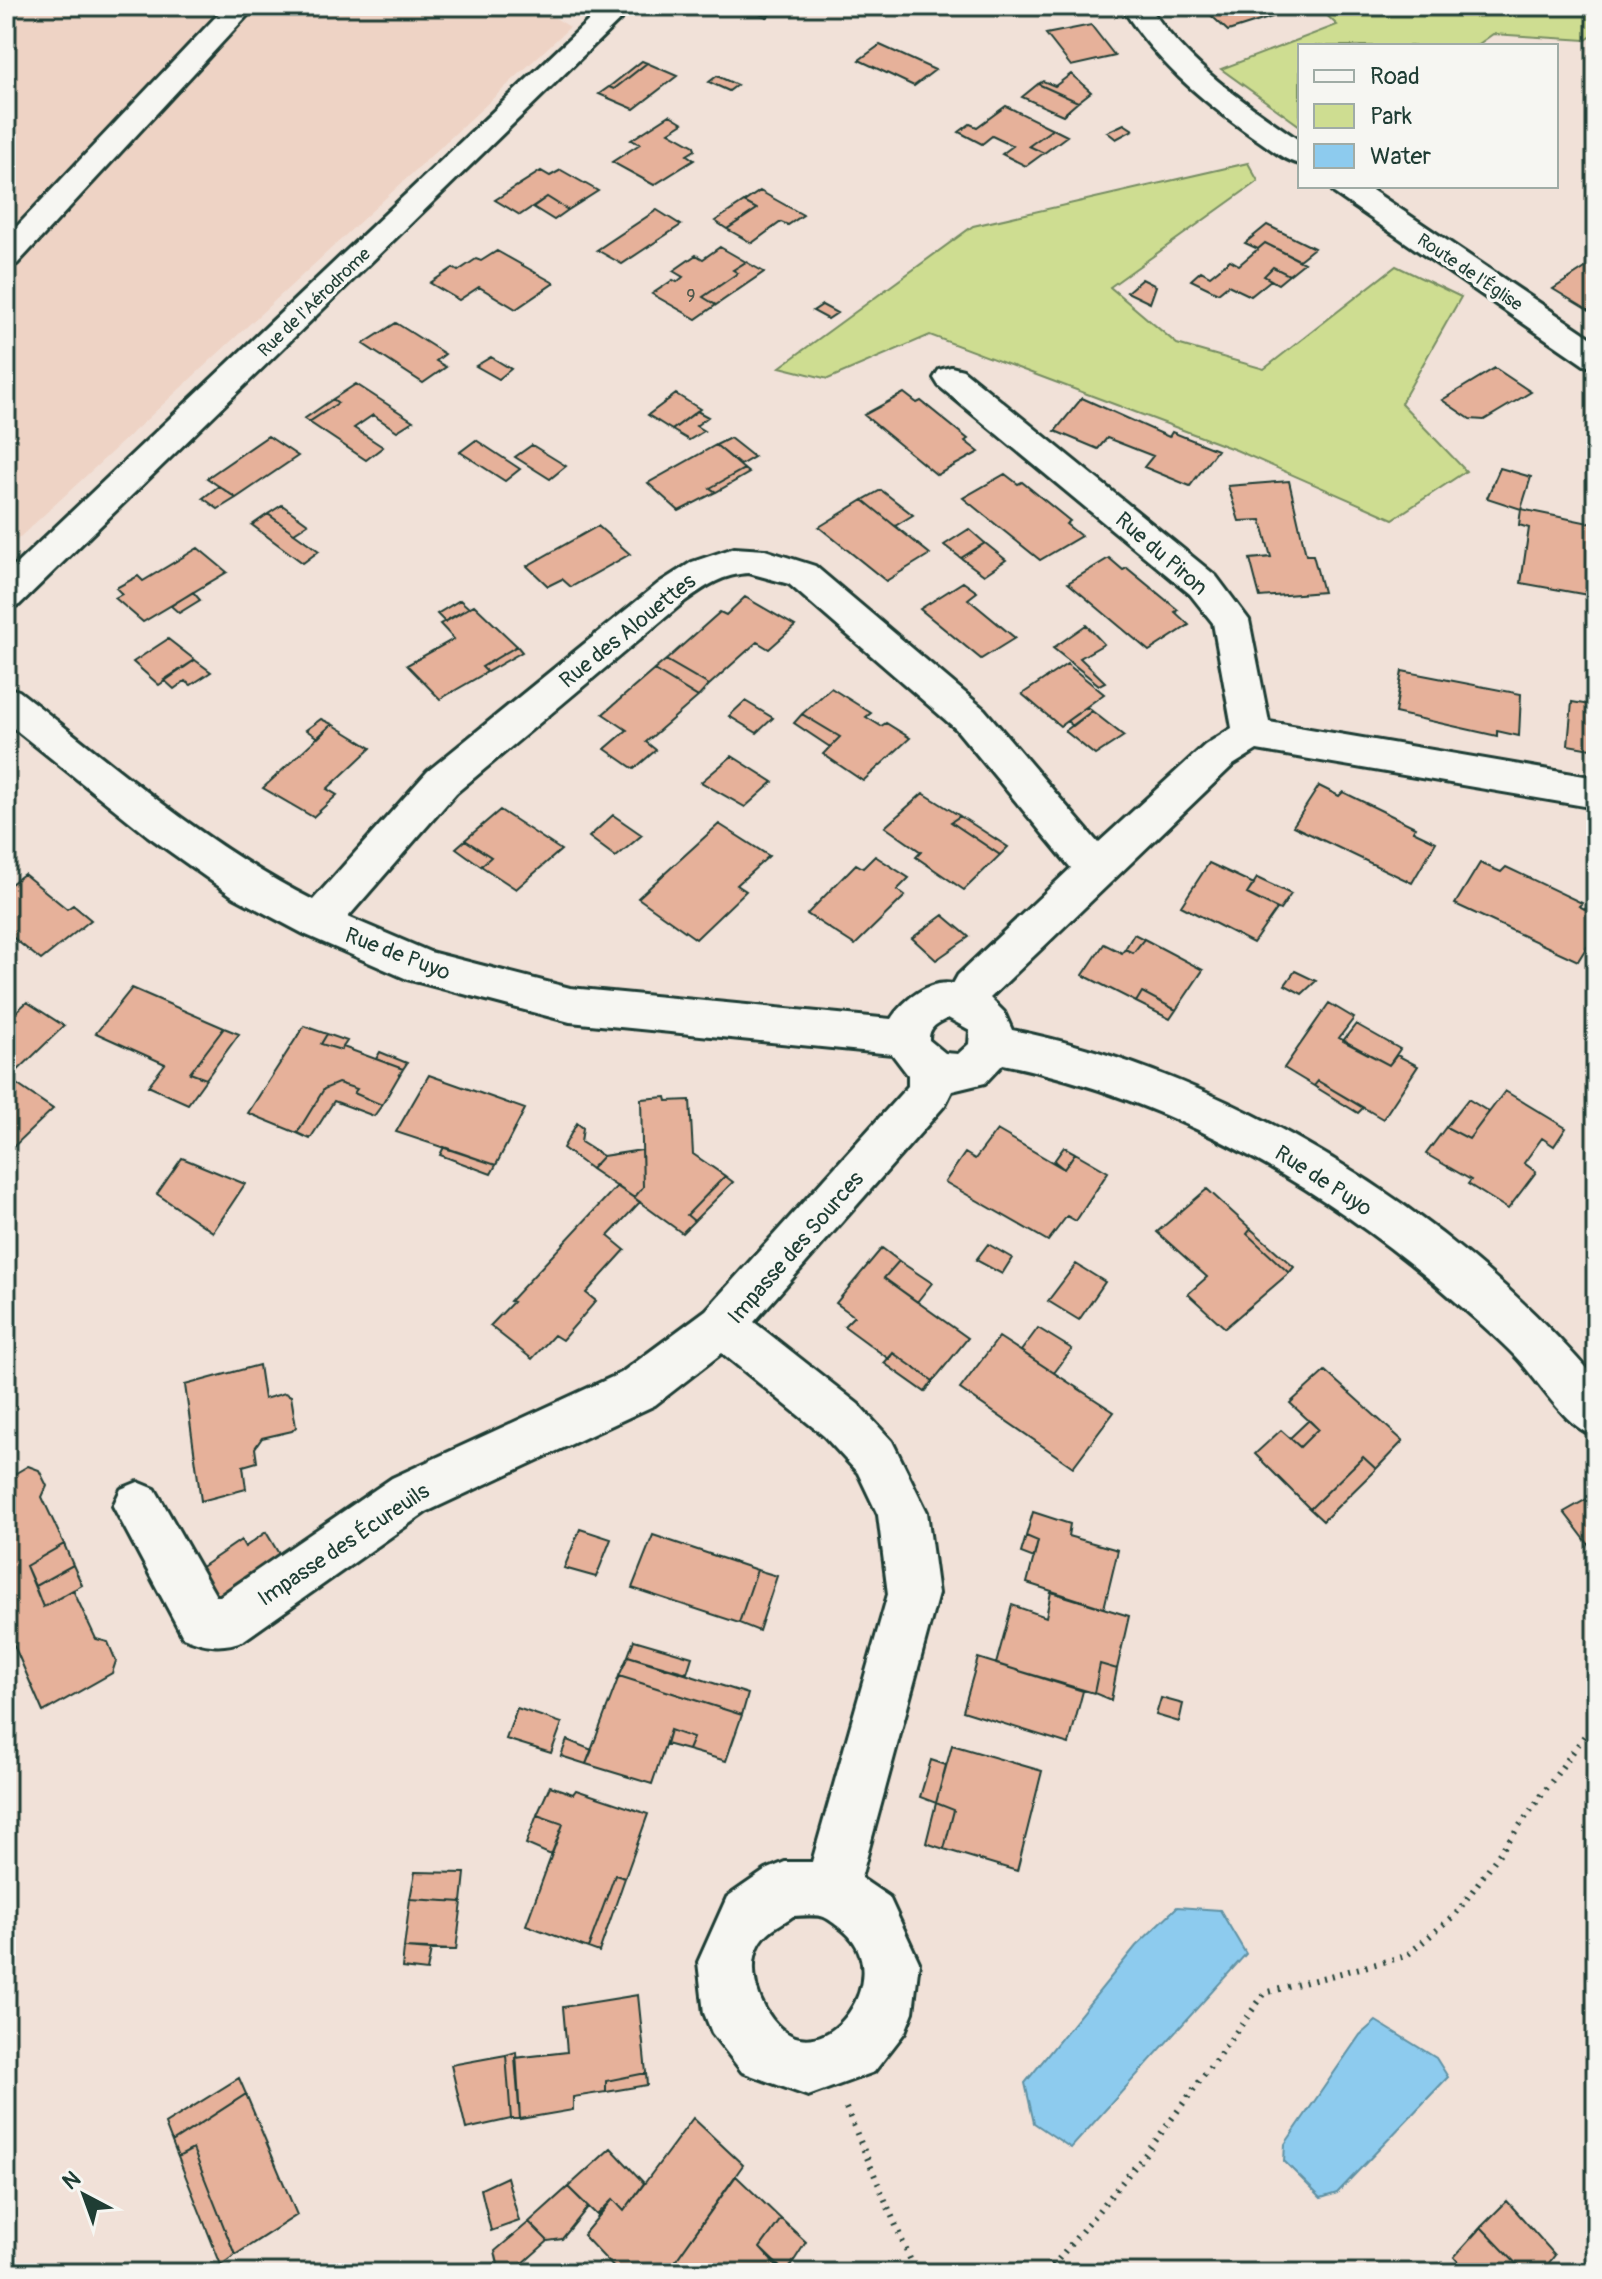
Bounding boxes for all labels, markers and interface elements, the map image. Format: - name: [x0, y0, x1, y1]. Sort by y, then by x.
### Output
- legend: [1298, 44, 1558, 188]
- text: Road: [1370, 62, 1420, 91]
- text: Park: [1370, 102, 1412, 131]
- text: Water: [1370, 142, 1431, 171]
- street label: Route de l'Église: [1413, 229, 1527, 316]
- street label: Rue de l'Aérodrome: [253, 243, 376, 362]
- house number: 9: [686, 285, 696, 308]
- street label: Rue du Piron: [1109, 506, 1213, 602]
- street label: Rue des Alouettes: [554, 567, 702, 694]
- street label: Rue de Puyo: [341, 921, 454, 987]
- street label: Rue de Puyo: [1270, 1139, 1378, 1223]
- street label: Impasse des Sources: [722, 1165, 870, 1330]
- street label: Impasse des Écureuils: [252, 1477, 435, 1613]
- north arrow: [44, 2155, 124, 2235]
- text: N: [57, 2165, 86, 2196]

